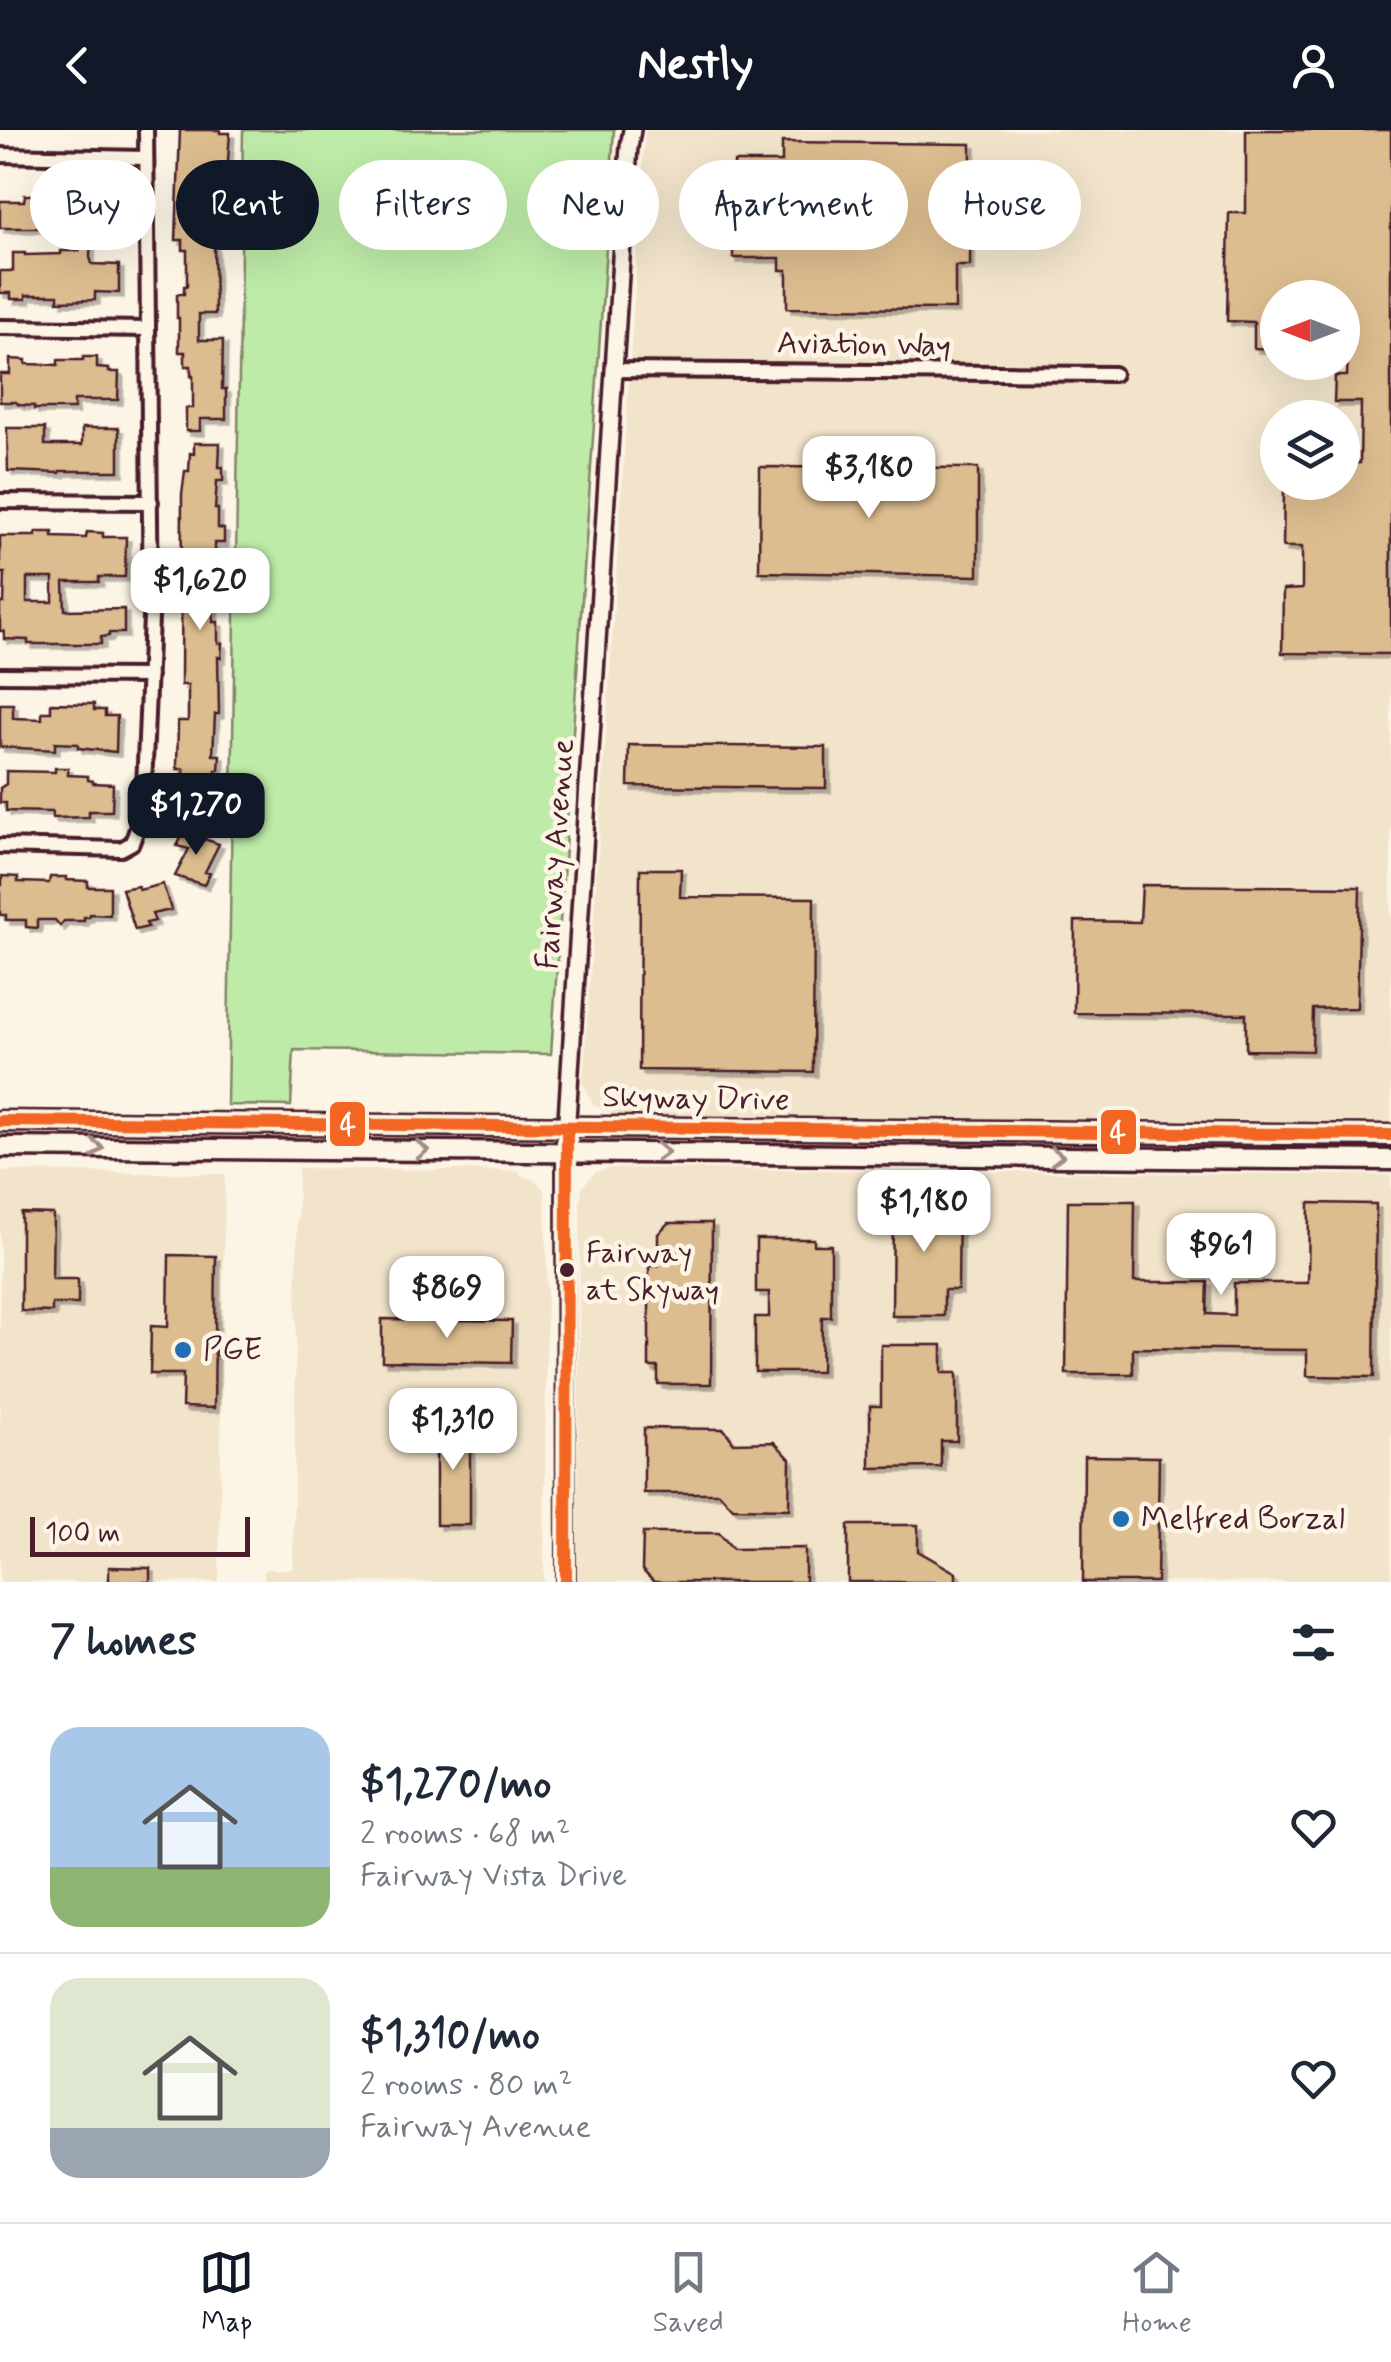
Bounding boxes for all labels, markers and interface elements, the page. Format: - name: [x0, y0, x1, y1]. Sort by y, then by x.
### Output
- text: Nestly: [637, 36, 754, 95]
- icon: back: [50, 38, 105, 93]
- icon: person: [1286, 38, 1341, 93]
- chip: Buy: [30, 160, 156, 250]
- chip: Rent: [176, 160, 319, 250]
- chip: Filters: [339, 160, 507, 250]
- chip: New: [527, 160, 659, 250]
- chip: Apartment: [679, 160, 908, 250]
- chip: House: [928, 160, 1081, 250]
- north arrow: [1260, 280, 1360, 380]
- map controls: [1260, 280, 1360, 500]
- street label: Aviation Way: [777, 322, 951, 368]
- button: layers: [1260, 400, 1360, 500]
- pin: $3,180: [788, 436, 950, 521]
- text: $3,180: [824, 447, 914, 489]
- pin: $1,620: [119, 548, 281, 633]
- text: $1,620: [153, 559, 247, 601]
- street label: Fairway Avenue: [527, 737, 585, 971]
- pin: $1,270: [115, 773, 277, 858]
- text: $1,270: [150, 784, 242, 826]
- street label: Skyway Drive: [602, 1076, 790, 1122]
- line badge: 4: [328, 1100, 367, 1148]
- text: 4: [340, 1108, 357, 1145]
- line badge: 4: [1099, 1108, 1138, 1156]
- text: 4: [1110, 1116, 1127, 1153]
- one-way arrow: [90, 1138, 106, 1159]
- one-way arrow: [416, 1139, 431, 1161]
- one-way arrow: [656, 1141, 671, 1163]
- one-way arrow: [1050, 1146, 1066, 1167]
- pin: $1,180: [843, 1170, 1005, 1255]
- text: $1,180: [880, 1181, 969, 1223]
- pin: $961: [1162, 1213, 1280, 1298]
- text: $961: [1189, 1224, 1253, 1266]
- place label: Fairway at Skyway: [586, 1234, 719, 1310]
- pin: $869: [388, 1256, 506, 1341]
- marker: Fairway at Skyway: [557, 1260, 577, 1280]
- text: $869: [411, 1267, 483, 1309]
- place label: PGE: [203, 1329, 262, 1371]
- marker: PGE: [172, 1339, 194, 1361]
- pin: $1,310: [372, 1388, 534, 1473]
- text: $1,310: [411, 1399, 495, 1441]
- place label: Melfred Borzal: [1141, 1498, 1345, 1540]
- marker: Melfred Borzal: [1110, 1508, 1132, 1530]
- scale bar: [30, 1512, 250, 1556]
- text: 100 m: [45, 1516, 120, 1553]
- text: 7 homes: [50, 1615, 197, 1670]
- icon: filters: [1286, 1615, 1341, 1670]
- text: $1,270/mo: [360, 1758, 551, 1813]
- icon: home: [130, 1767, 250, 1887]
- icon: heart: [1286, 1800, 1341, 1855]
- text: 2 rooms · 68 m²: [360, 1813, 570, 1855]
- text: Fairway Vista Drive: [360, 1855, 627, 1897]
- text: $1,310/mo: [360, 2009, 540, 2064]
- icon: home: [130, 2018, 250, 2138]
- icon: heart: [1286, 2051, 1341, 2106]
- text: 2 rooms · 80 m²: [360, 2064, 573, 2106]
- text: Fairway Avenue: [360, 2106, 591, 2148]
- tab: Map: [199, 2245, 254, 2342]
- tab: Saved: [653, 2245, 724, 2342]
- tab: Home: [1122, 2245, 1192, 2342]

